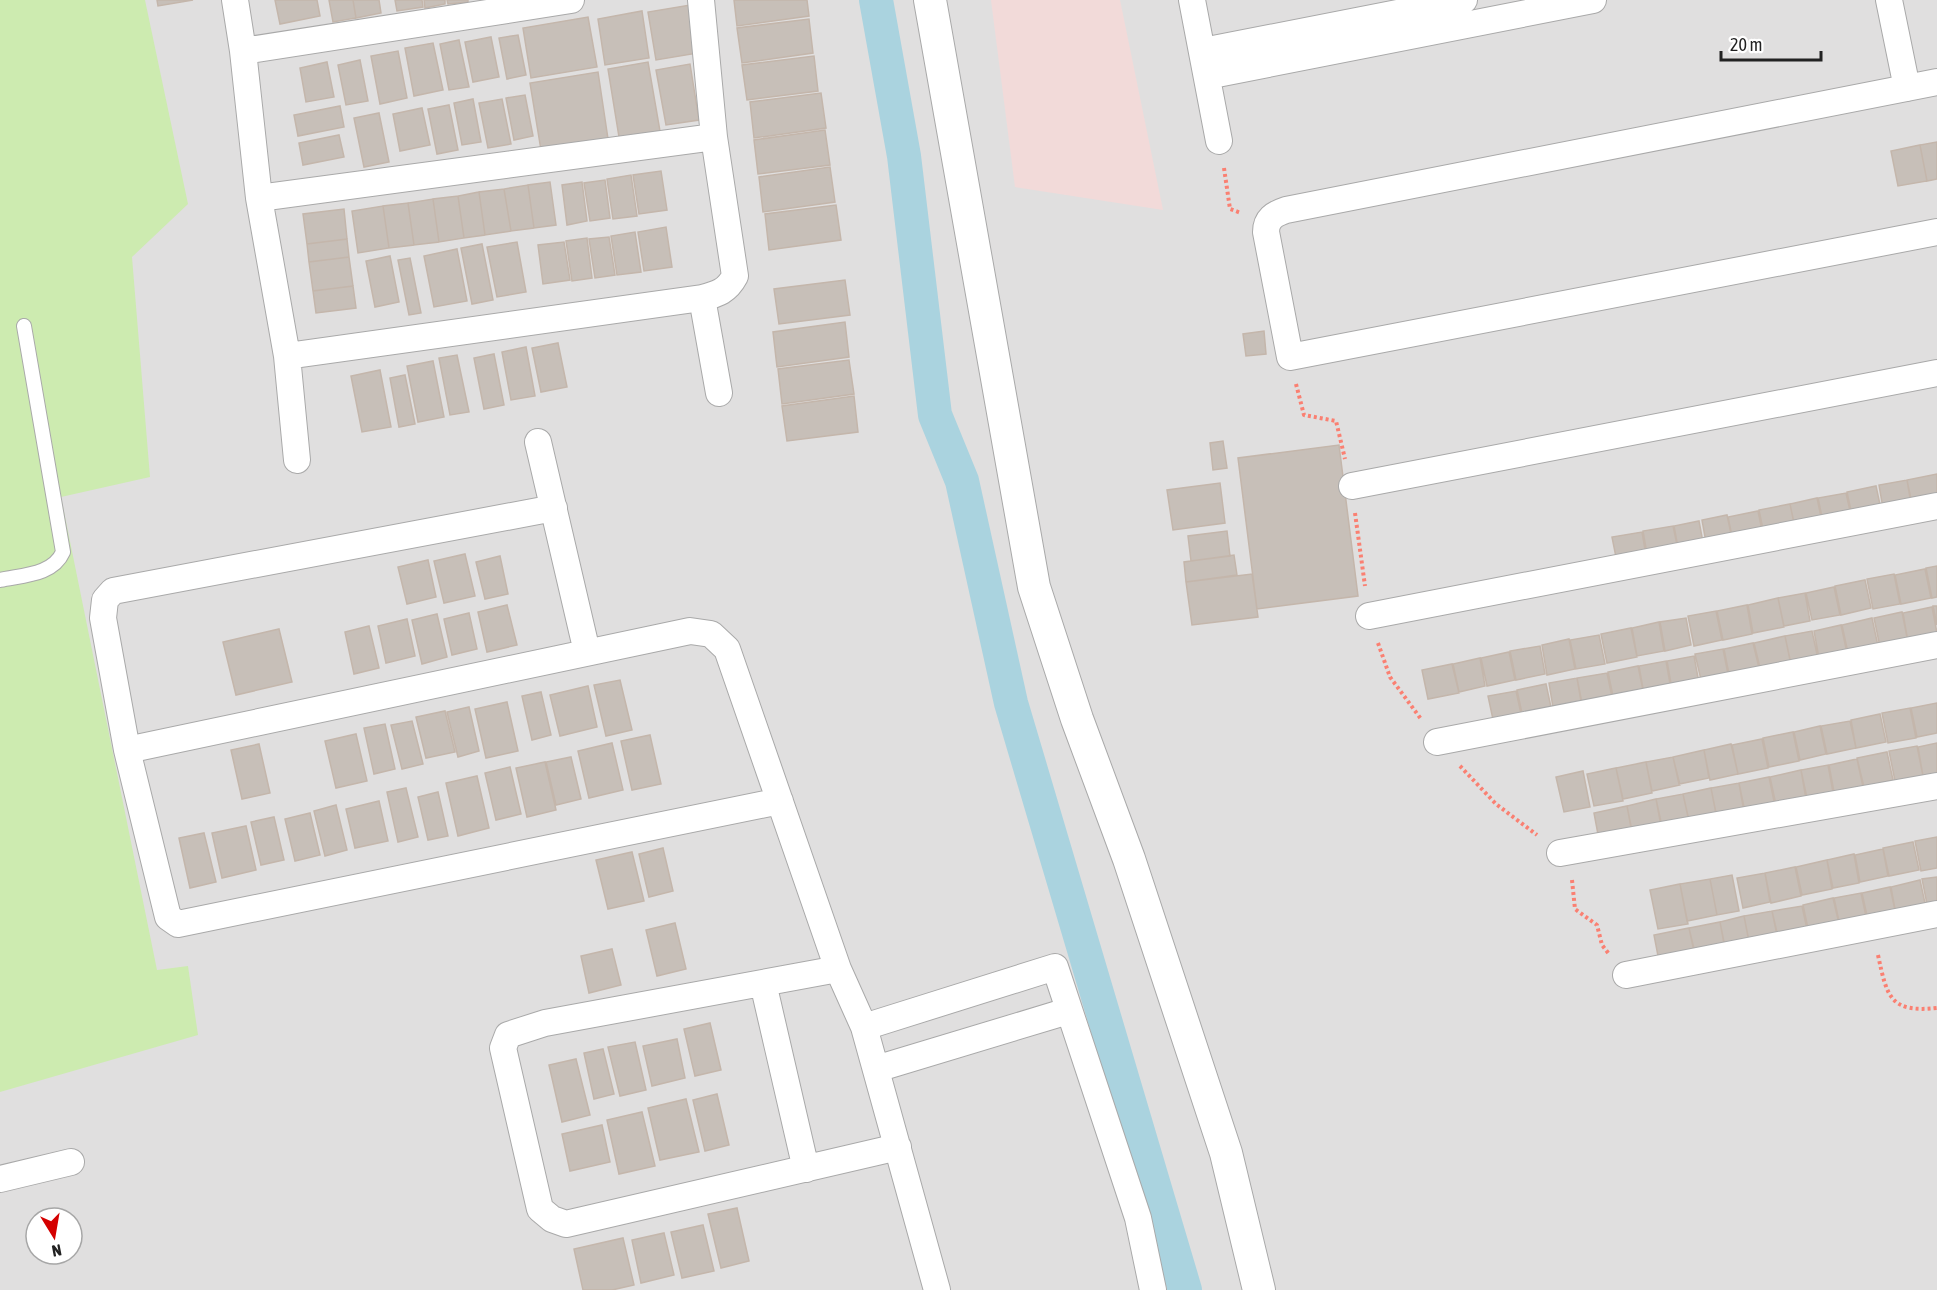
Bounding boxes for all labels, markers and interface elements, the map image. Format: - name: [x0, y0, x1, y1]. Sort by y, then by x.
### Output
- scale bar: [1721, 24, 1822, 62]
- text: 20 m: [1730, 34, 1762, 55]
- north arrow: [24, 1206, 84, 1266]
- text: N: [51, 1241, 63, 1260]

